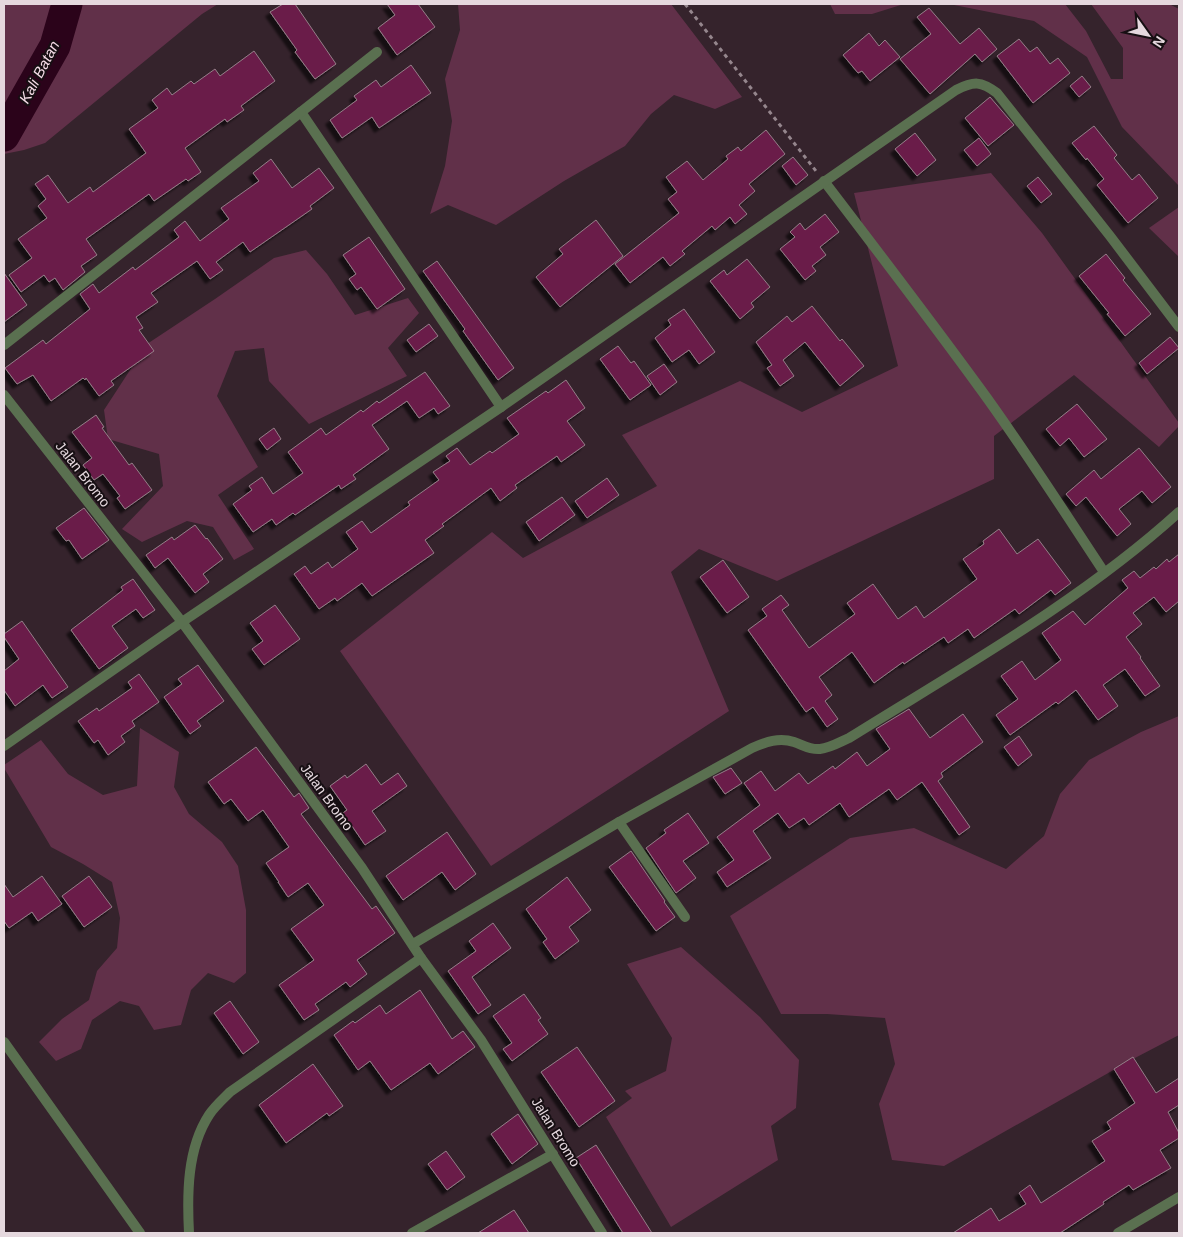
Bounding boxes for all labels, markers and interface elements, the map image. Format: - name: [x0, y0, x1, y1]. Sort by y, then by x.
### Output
- north arrow: [1123, 10, 1173, 60]
- text: N: [1149, 33, 1168, 51]
- water label: Kali Batan: [15, 38, 63, 106]
- street label: Jalan Bromo: [53, 438, 114, 510]
- street label: Jalan Bromo: [297, 761, 357, 834]
- street label: Jalan Bromo: [528, 1094, 584, 1170]

